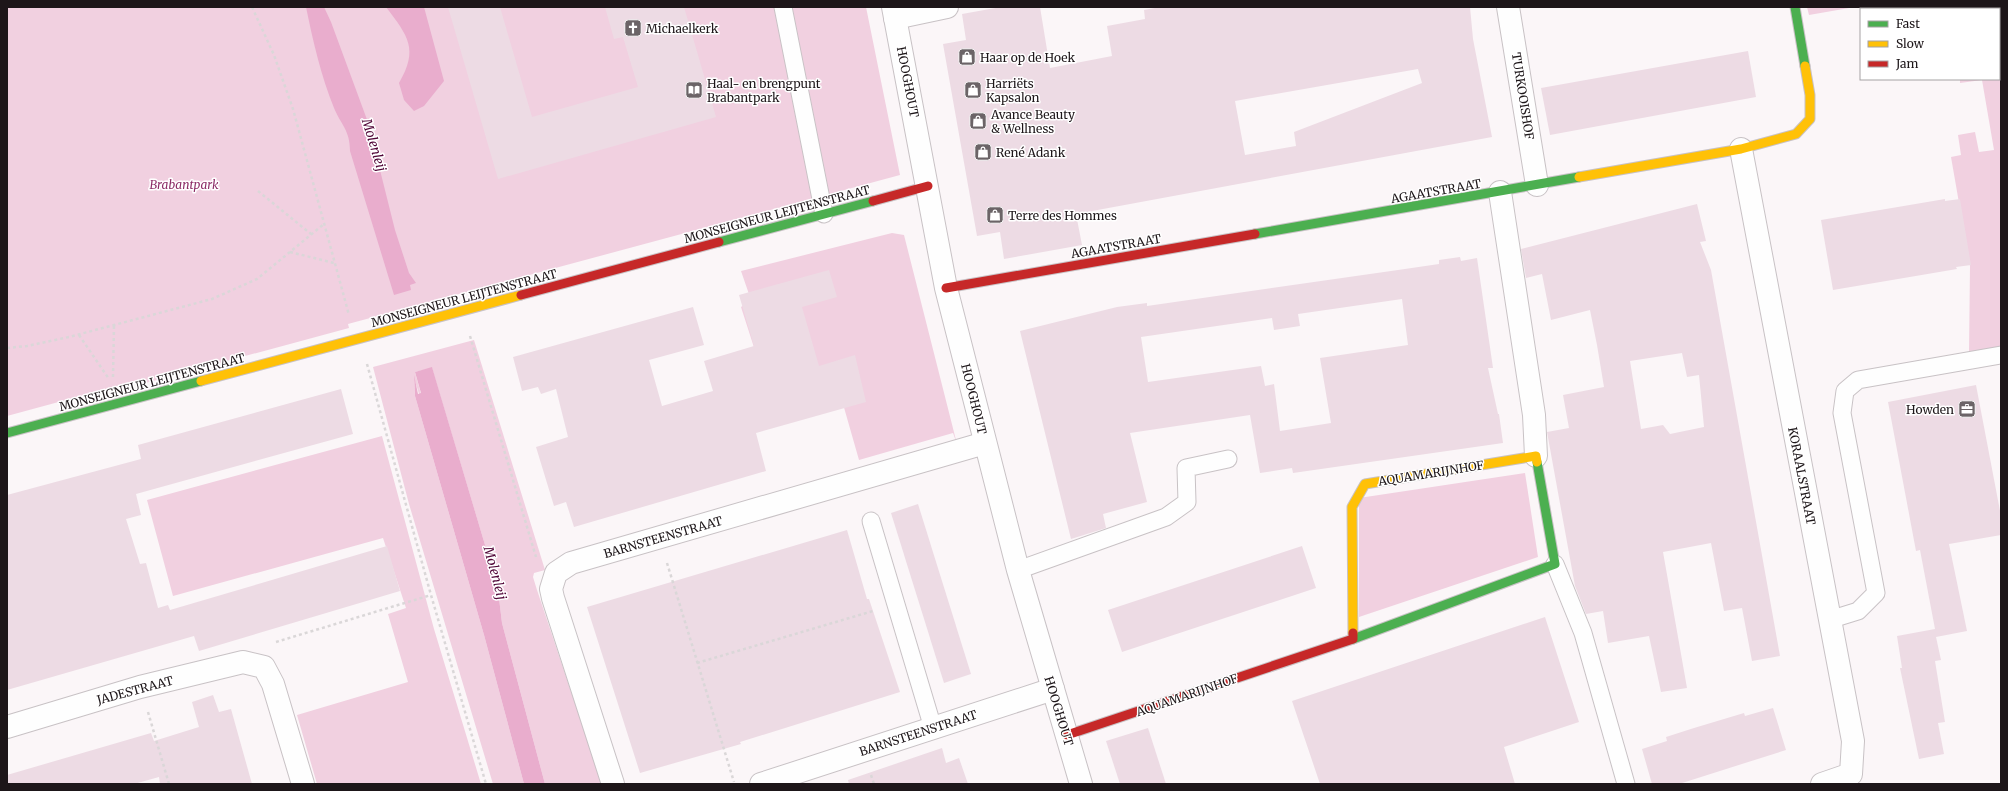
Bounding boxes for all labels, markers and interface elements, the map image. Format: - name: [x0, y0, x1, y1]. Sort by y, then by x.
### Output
- legend: [1860, 8, 2000, 80]
- text: Fast: [1896, 16, 1920, 31]
- church icon: Michaelkerk: [623, 18, 643, 38]
- place label: Michaelkerk: [646, 21, 719, 36]
- text: Slow: [1896, 36, 1925, 51]
- street label: HOOGHOUT: [894, 45, 922, 119]
- shop icon: Haar op de Hoek: [957, 47, 977, 67]
- place label: Haar op de Hoek: [980, 50, 1075, 65]
- street label: TURKOOISHOF: [1509, 51, 1537, 141]
- text: Jam: [1895, 56, 1919, 71]
- place label: Haal- en brengpunt Brabantpark: [707, 76, 821, 105]
- place label: Harriëts Kapsalon: [986, 76, 1040, 105]
- library icon: Haal- en brengpunt Brabantpark: [684, 80, 704, 100]
- shop icon: Harriëts Kapsalon: [963, 80, 983, 100]
- place label: Avance Beauty & Wellness: [990, 107, 1075, 136]
- shop icon: Avance Beauty & Wellness: [968, 111, 988, 131]
- water label: Molenleij: [358, 115, 390, 174]
- shop icon: René Adank: [973, 142, 993, 162]
- place label: René Adank: [996, 145, 1066, 160]
- street label: AGAATSTRAAT: [1389, 176, 1483, 206]
- park label: Brabantpark: [149, 177, 219, 192]
- street label: MONSEIGNEUR LEIJTENSTRAAT: [682, 182, 872, 246]
- shop icon: Terre des Hommes: [985, 205, 1005, 225]
- place label: Terre des Hommes: [1008, 208, 1117, 223]
- street label: AGAATSTRAAT: [1069, 231, 1163, 261]
- street label: MONSEIGNEUR LEIJTENSTRAAT: [369, 266, 559, 330]
- street label: MONSEIGNEUR LEIJTENSTRAAT: [57, 350, 247, 414]
- street label: HOOGHOUT: [958, 362, 990, 436]
- office icon: Howden: [1957, 399, 1977, 419]
- place label: Howden: [1906, 402, 1954, 417]
- street label: KORAALSTRAAT: [1785, 426, 1819, 527]
- street label: AQUAMARIJNHOF: [1376, 457, 1485, 489]
- street label: BARNSTEENSTRAAT: [602, 513, 725, 561]
- water label: Molenleij: [479, 543, 510, 602]
- street label: AQUAMARIJNHOF: [1133, 670, 1240, 720]
- street label: JADESTRAAT: [94, 672, 175, 708]
- street label: HOOGHOUT: [1041, 674, 1077, 748]
- street label: BARNSTEENSTRAAT: [857, 707, 979, 759]

